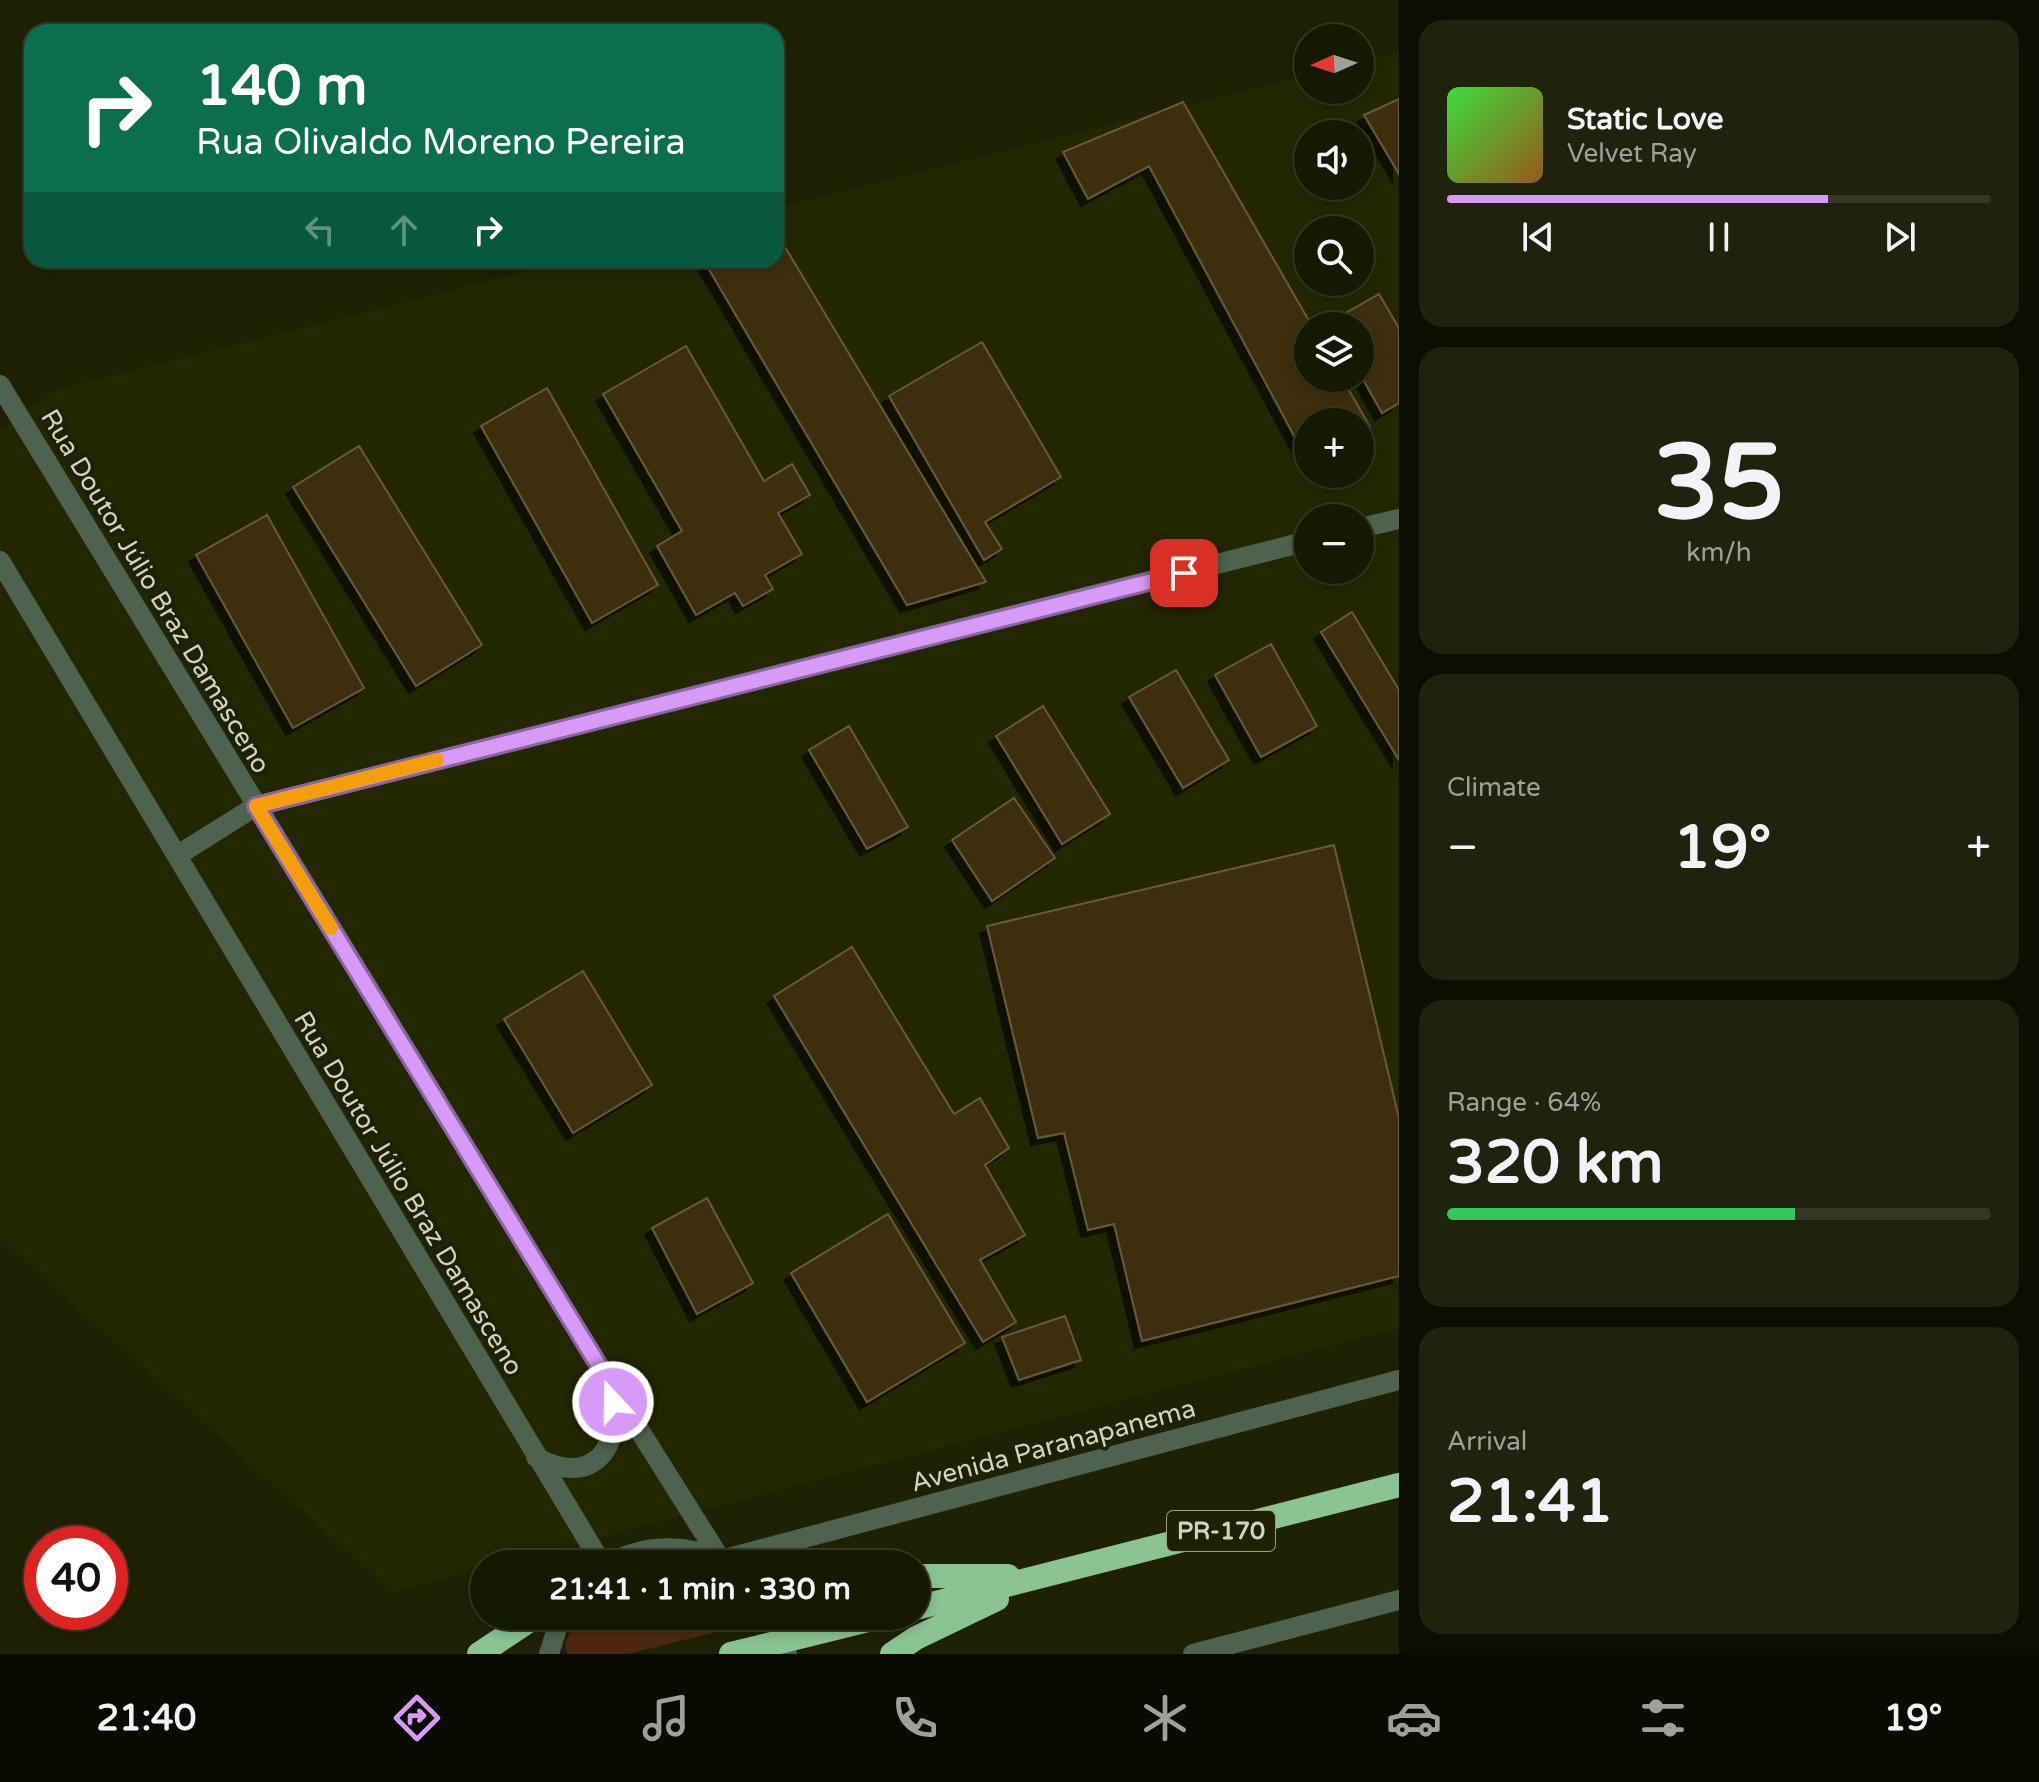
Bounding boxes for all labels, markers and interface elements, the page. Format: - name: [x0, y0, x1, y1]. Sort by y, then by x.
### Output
- north arrow: [1294, 24, 1374, 104]
- map controls: [1294, 24, 1374, 584]
- text: 140 m: [196, 53, 367, 120]
- icon: right: [64, 56, 168, 160]
- text: Static Love: [1567, 101, 1723, 138]
- button: sound: [1294, 120, 1374, 200]
- text: Rua Olivaldo Moreno Pereira: [196, 121, 686, 164]
- text: Velvet Ray: [1567, 138, 1697, 169]
- icon: left: [298, 208, 342, 252]
- icon: ahead: [382, 208, 426, 252]
- icon: right: [466, 208, 510, 252]
- icon: previous: [1516, 215, 1560, 259]
- icon: pause: [1697, 215, 1741, 259]
- icon: next: [1878, 215, 1922, 259]
- button: search: [1294, 216, 1374, 296]
- button: layers: [1294, 312, 1374, 392]
- street label: Rua Doutor Júlio Braz Damasceno: [34, 404, 277, 779]
- button: +: [1294, 408, 1374, 488]
- text: 35: [1654, 422, 1784, 547]
- button: −: [1294, 504, 1374, 584]
- text: km/h: [1686, 537, 1752, 568]
- pin: [1150, 539, 1218, 607]
- icon: arrive: [1162, 551, 1206, 595]
- text: Climate: [1447, 772, 1541, 803]
- text: 19°: [1673, 812, 1771, 884]
- text: −: [1447, 822, 1478, 875]
- text: +: [1966, 822, 1991, 875]
- street label: Rua Doutor Júlio Braz Damasceno: [287, 1006, 530, 1381]
- text: Range · 64%: [1447, 1087, 1601, 1118]
- text: 320 km: [1447, 1127, 1663, 1199]
- position arrow: [571, 1360, 655, 1444]
- street label: Avenida Paranapanema: [907, 1393, 1199, 1498]
- text: Arrival: [1447, 1426, 1527, 1457]
- text: 21:41: [1447, 1466, 1613, 1538]
- road number: PR-170: [1167, 1511, 1275, 1551]
- speed limit sign: 40: [24, 1526, 128, 1630]
- text: 21:41 · 1 min · 330 m: [549, 1571, 851, 1608]
- icon: directions: [389, 1690, 445, 1746]
- icon: music: [638, 1690, 694, 1746]
- icon: phone: [887, 1690, 943, 1746]
- icon: climate: [1137, 1690, 1193, 1746]
- icon: car: [1386, 1690, 1442, 1746]
- icon: filters: [1635, 1690, 1691, 1746]
- text: 21:40: [97, 1697, 196, 1740]
- text: 19°: [1884, 1697, 1942, 1740]

